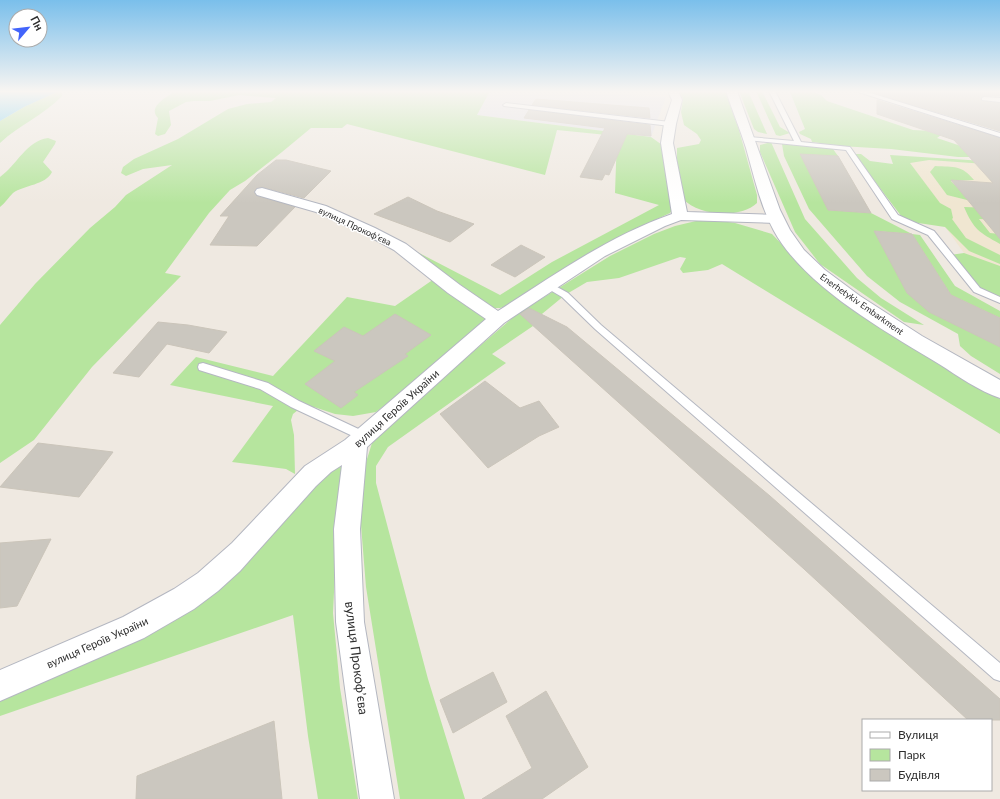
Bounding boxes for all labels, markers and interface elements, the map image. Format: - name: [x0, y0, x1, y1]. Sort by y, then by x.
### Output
- north arrow: [8, 8, 48, 48]
- text: Пн: [28, 14, 46, 32]
- street label: вулиця Прокофʼєва: [317, 204, 393, 248]
- street label: Enerhetykiv Embarkment: [818, 271, 906, 337]
- street label: вулиця Героїв України: [351, 366, 441, 450]
- street label: вулиця Прокофʼєва: [342, 600, 372, 716]
- street label: вулиця Героїв України: [44, 614, 150, 670]
- legend: [862, 719, 992, 791]
- text: Вулиця: [898, 727, 938, 742]
- text: Парк: [898, 747, 926, 762]
- text: Будівля: [898, 767, 940, 782]

